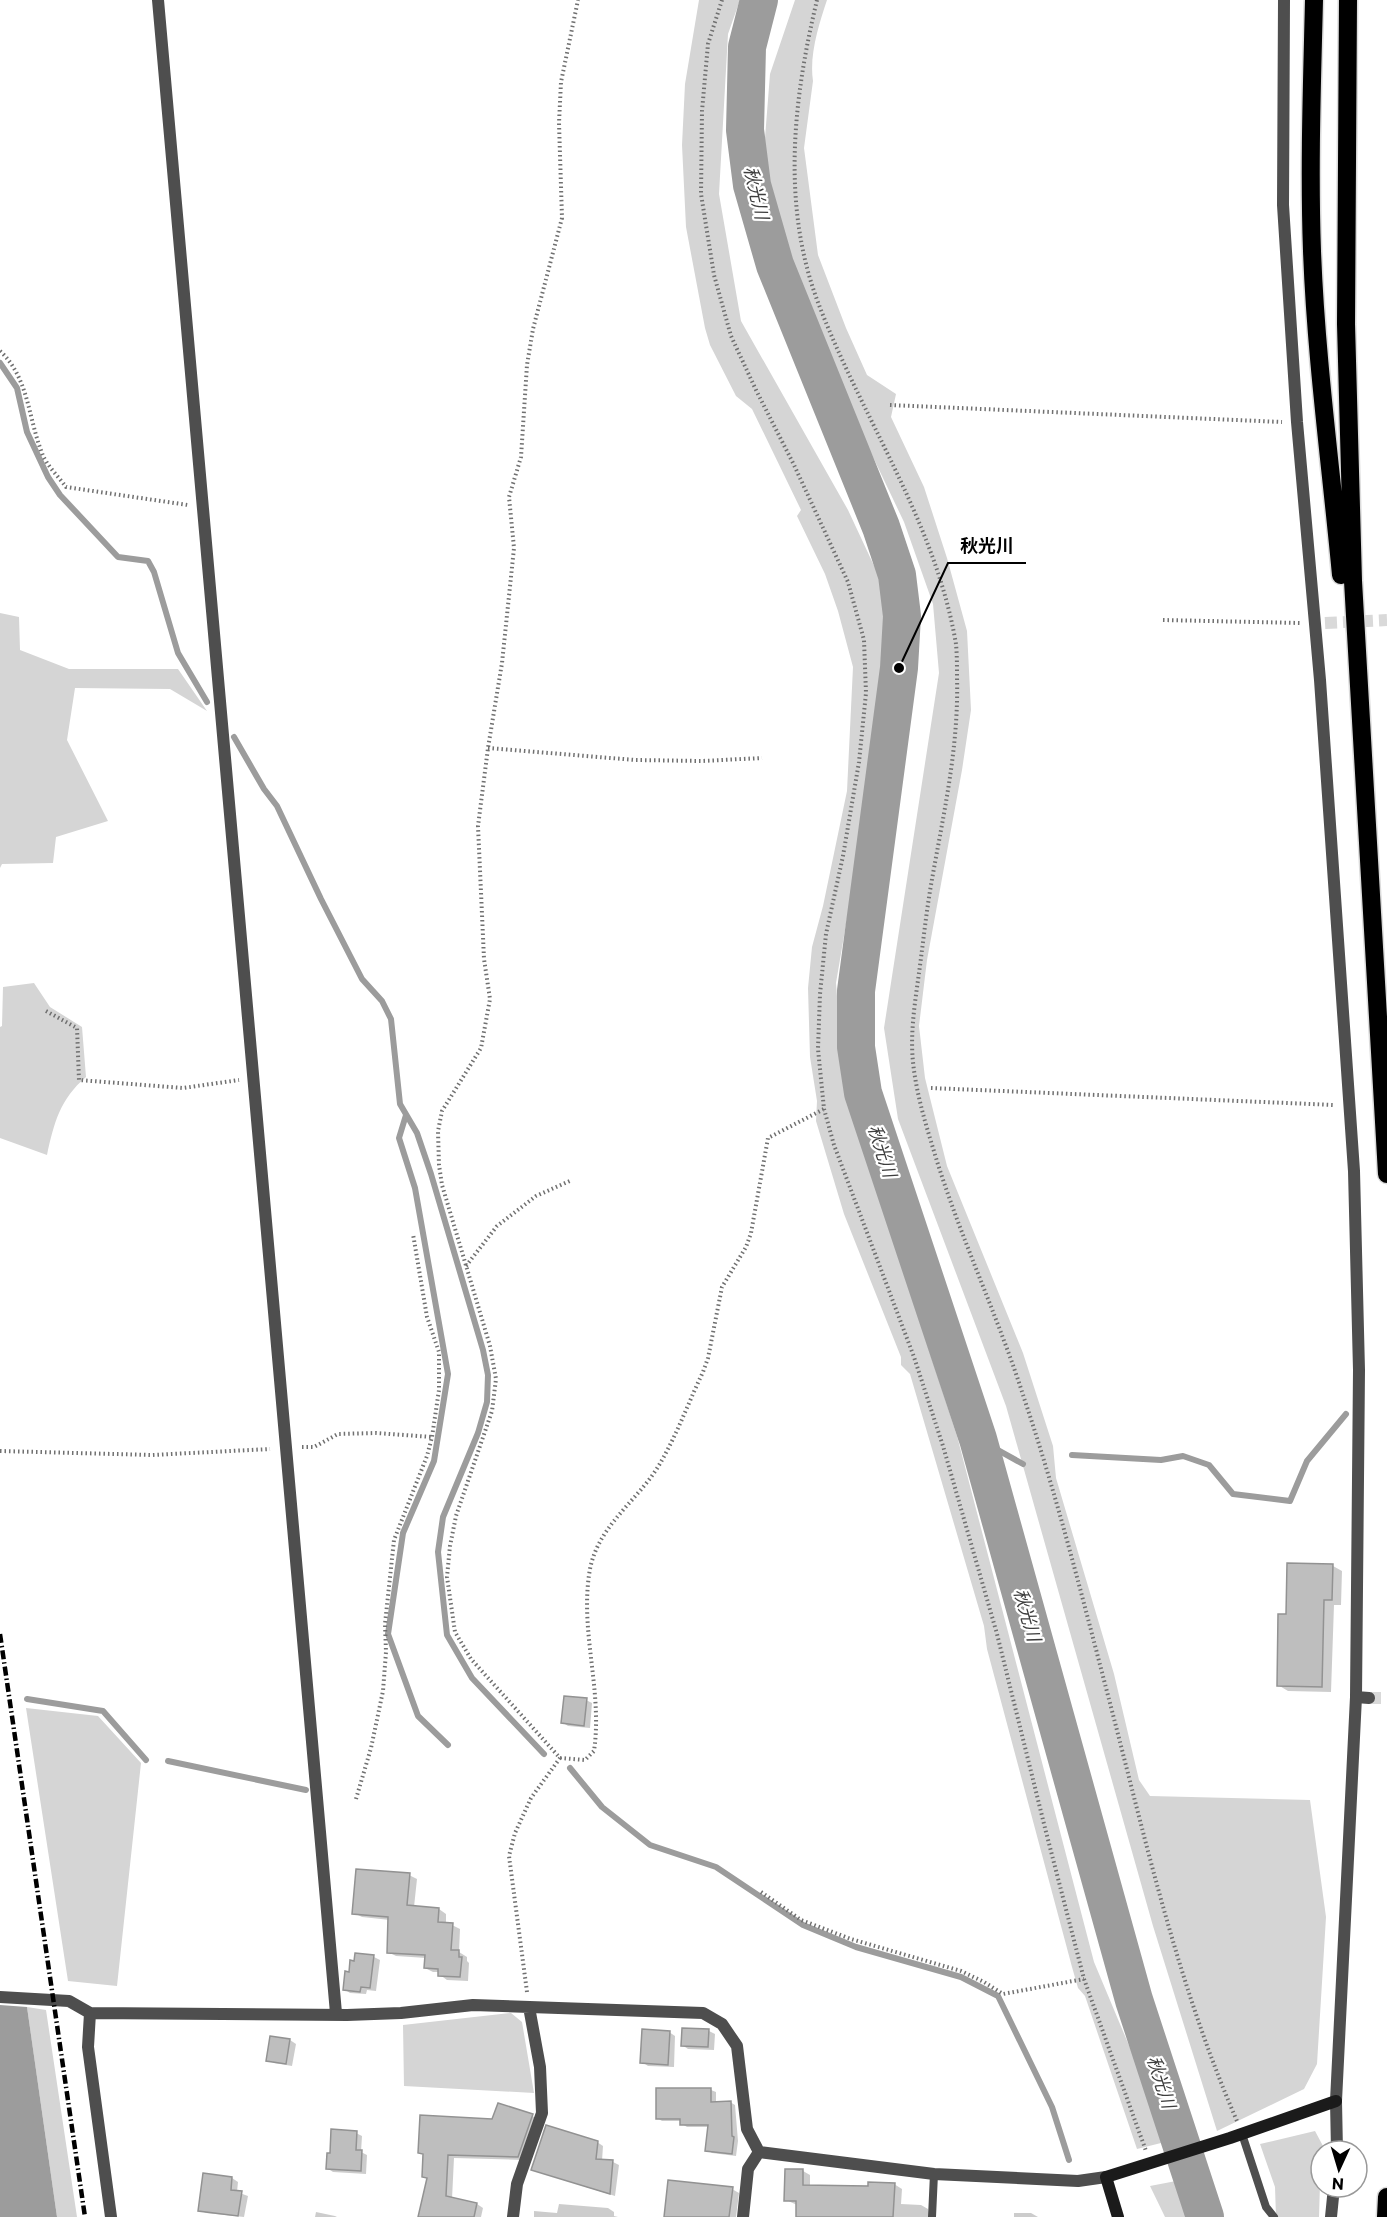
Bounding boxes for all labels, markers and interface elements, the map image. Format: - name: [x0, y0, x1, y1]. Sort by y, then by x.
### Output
- water label: 秋光川: [740, 164, 774, 224]
- callout: 秋光川: [948, 527, 1026, 563]
- text: 秋光川: [960, 534, 1014, 556]
- water label: 秋光川: [864, 1122, 902, 1182]
- water label: 秋光川: [1010, 1586, 1047, 1646]
- water label: 秋光川: [1143, 2053, 1181, 2113]
- north arrow: [1309, 2139, 1369, 2199]
- text: N: [1331, 2175, 1345, 2194]

